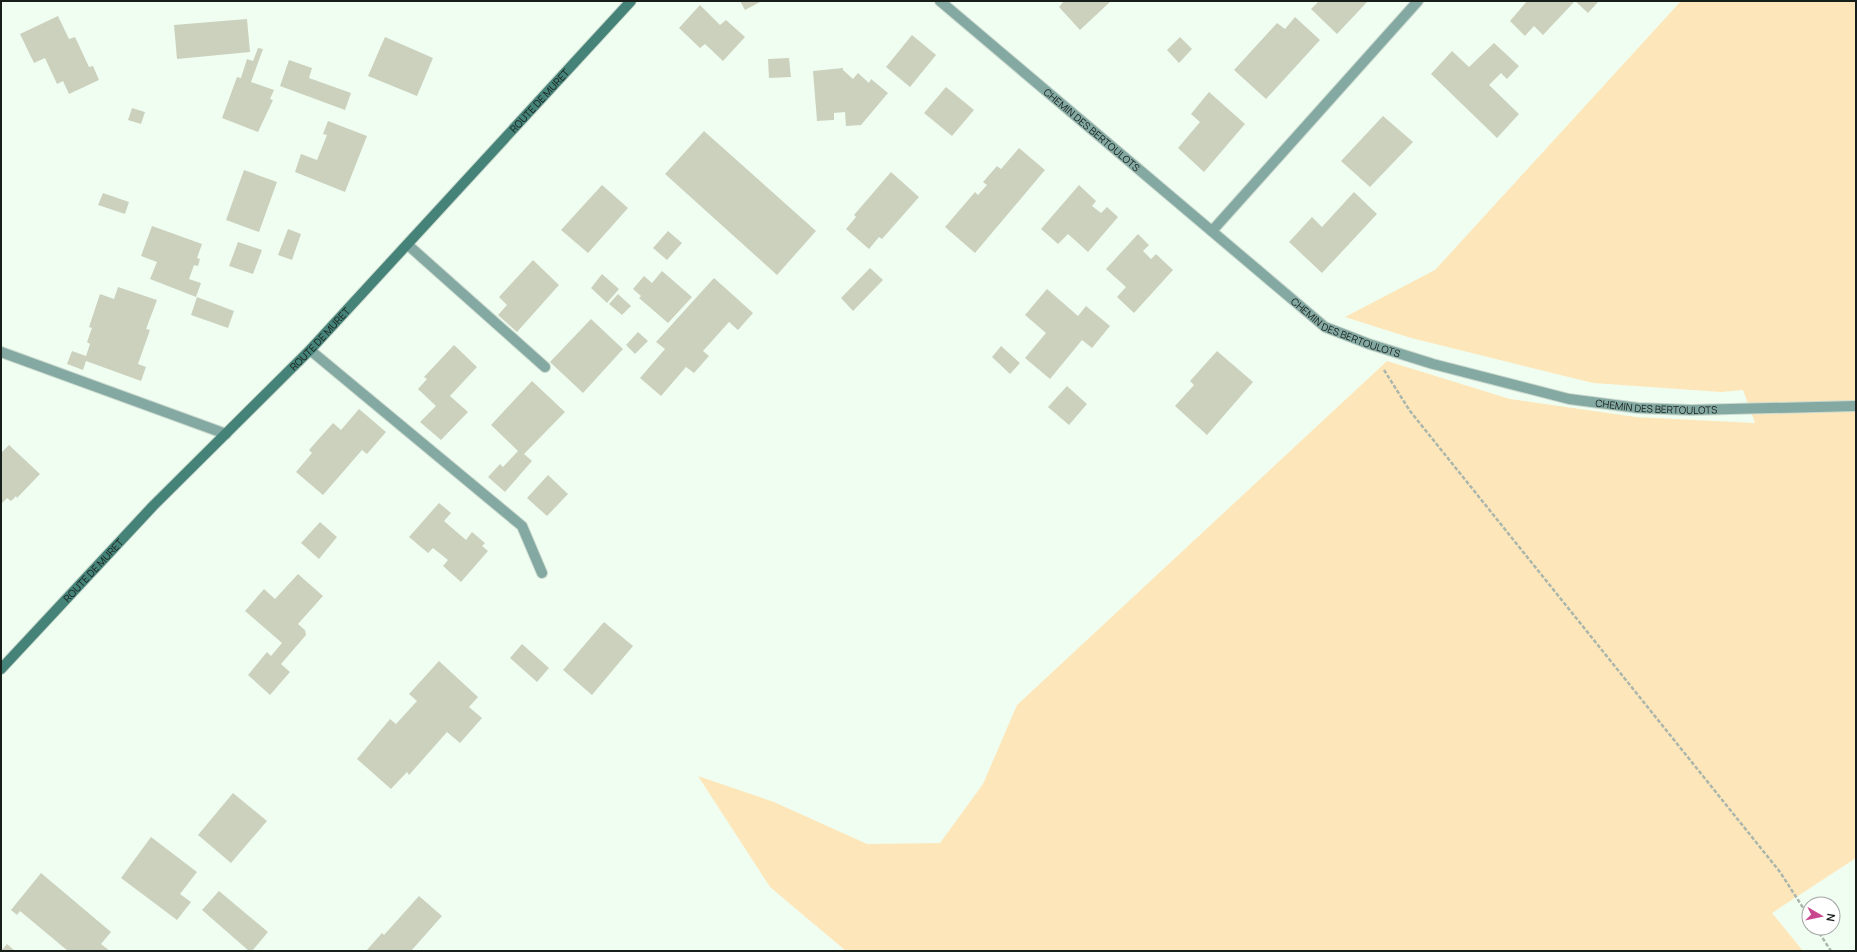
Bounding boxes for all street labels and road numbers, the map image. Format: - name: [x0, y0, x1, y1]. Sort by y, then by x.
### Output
- street label: ROUTE DE MURET: [506, 66, 572, 136]
- street label: CHEMIN DES BERTOULOTS: [1041, 85, 1143, 174]
- street label: CHEMIN DES BERTOULOTS: [1288, 294, 1402, 360]
- street label: ROUTE DE MURET: [286, 304, 353, 373]
- street label: CHEMIN DES BERTOULOTS: [1595, 396, 1717, 417]
- street label: ROUTE DE MURET: [60, 535, 126, 605]

